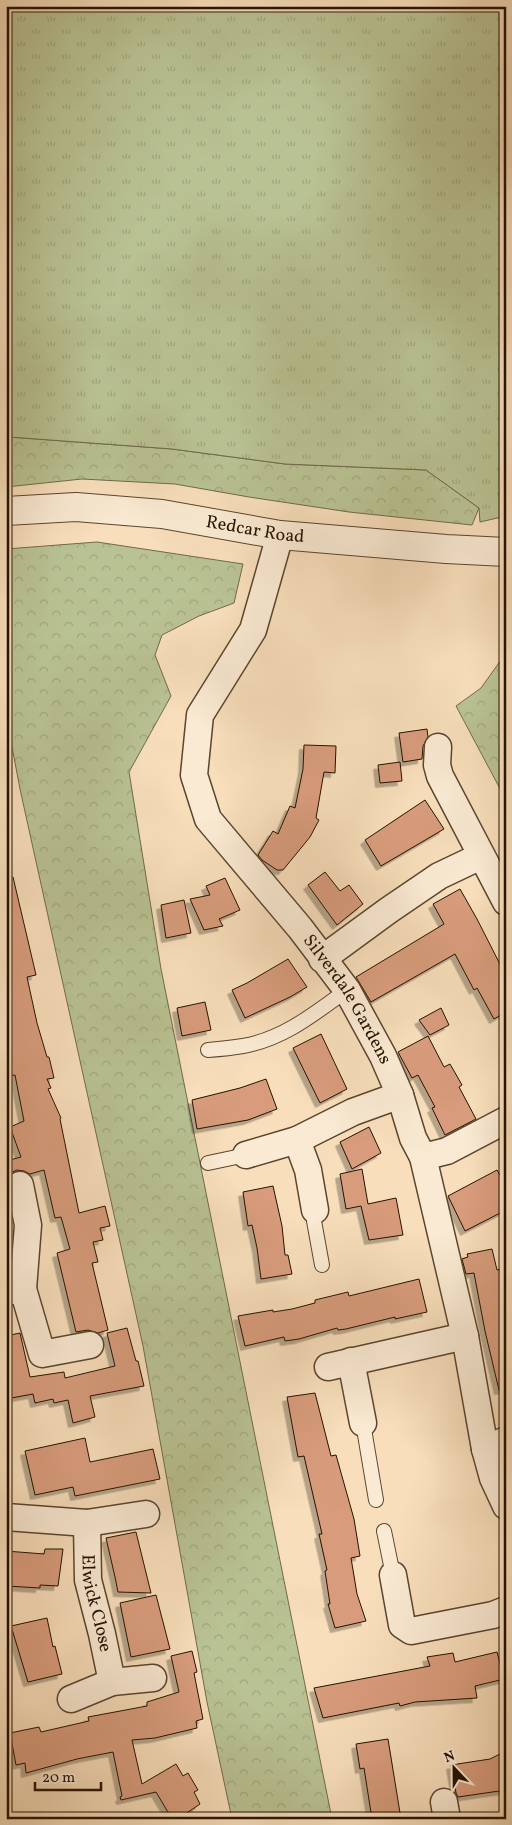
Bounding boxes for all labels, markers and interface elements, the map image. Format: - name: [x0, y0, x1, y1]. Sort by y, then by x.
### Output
- street label: Redcar Road: [204, 510, 305, 550]
- street label: Silverdale Gardens: [297, 929, 398, 1068]
- street label: Elwick Close: [75, 1554, 118, 1654]
- north arrow: [430, 1742, 480, 1792]
- text: N: [441, 1747, 458, 1768]
- scale bar: [35, 1760, 101, 1792]
- text: 20 m: [42, 1768, 75, 1789]

